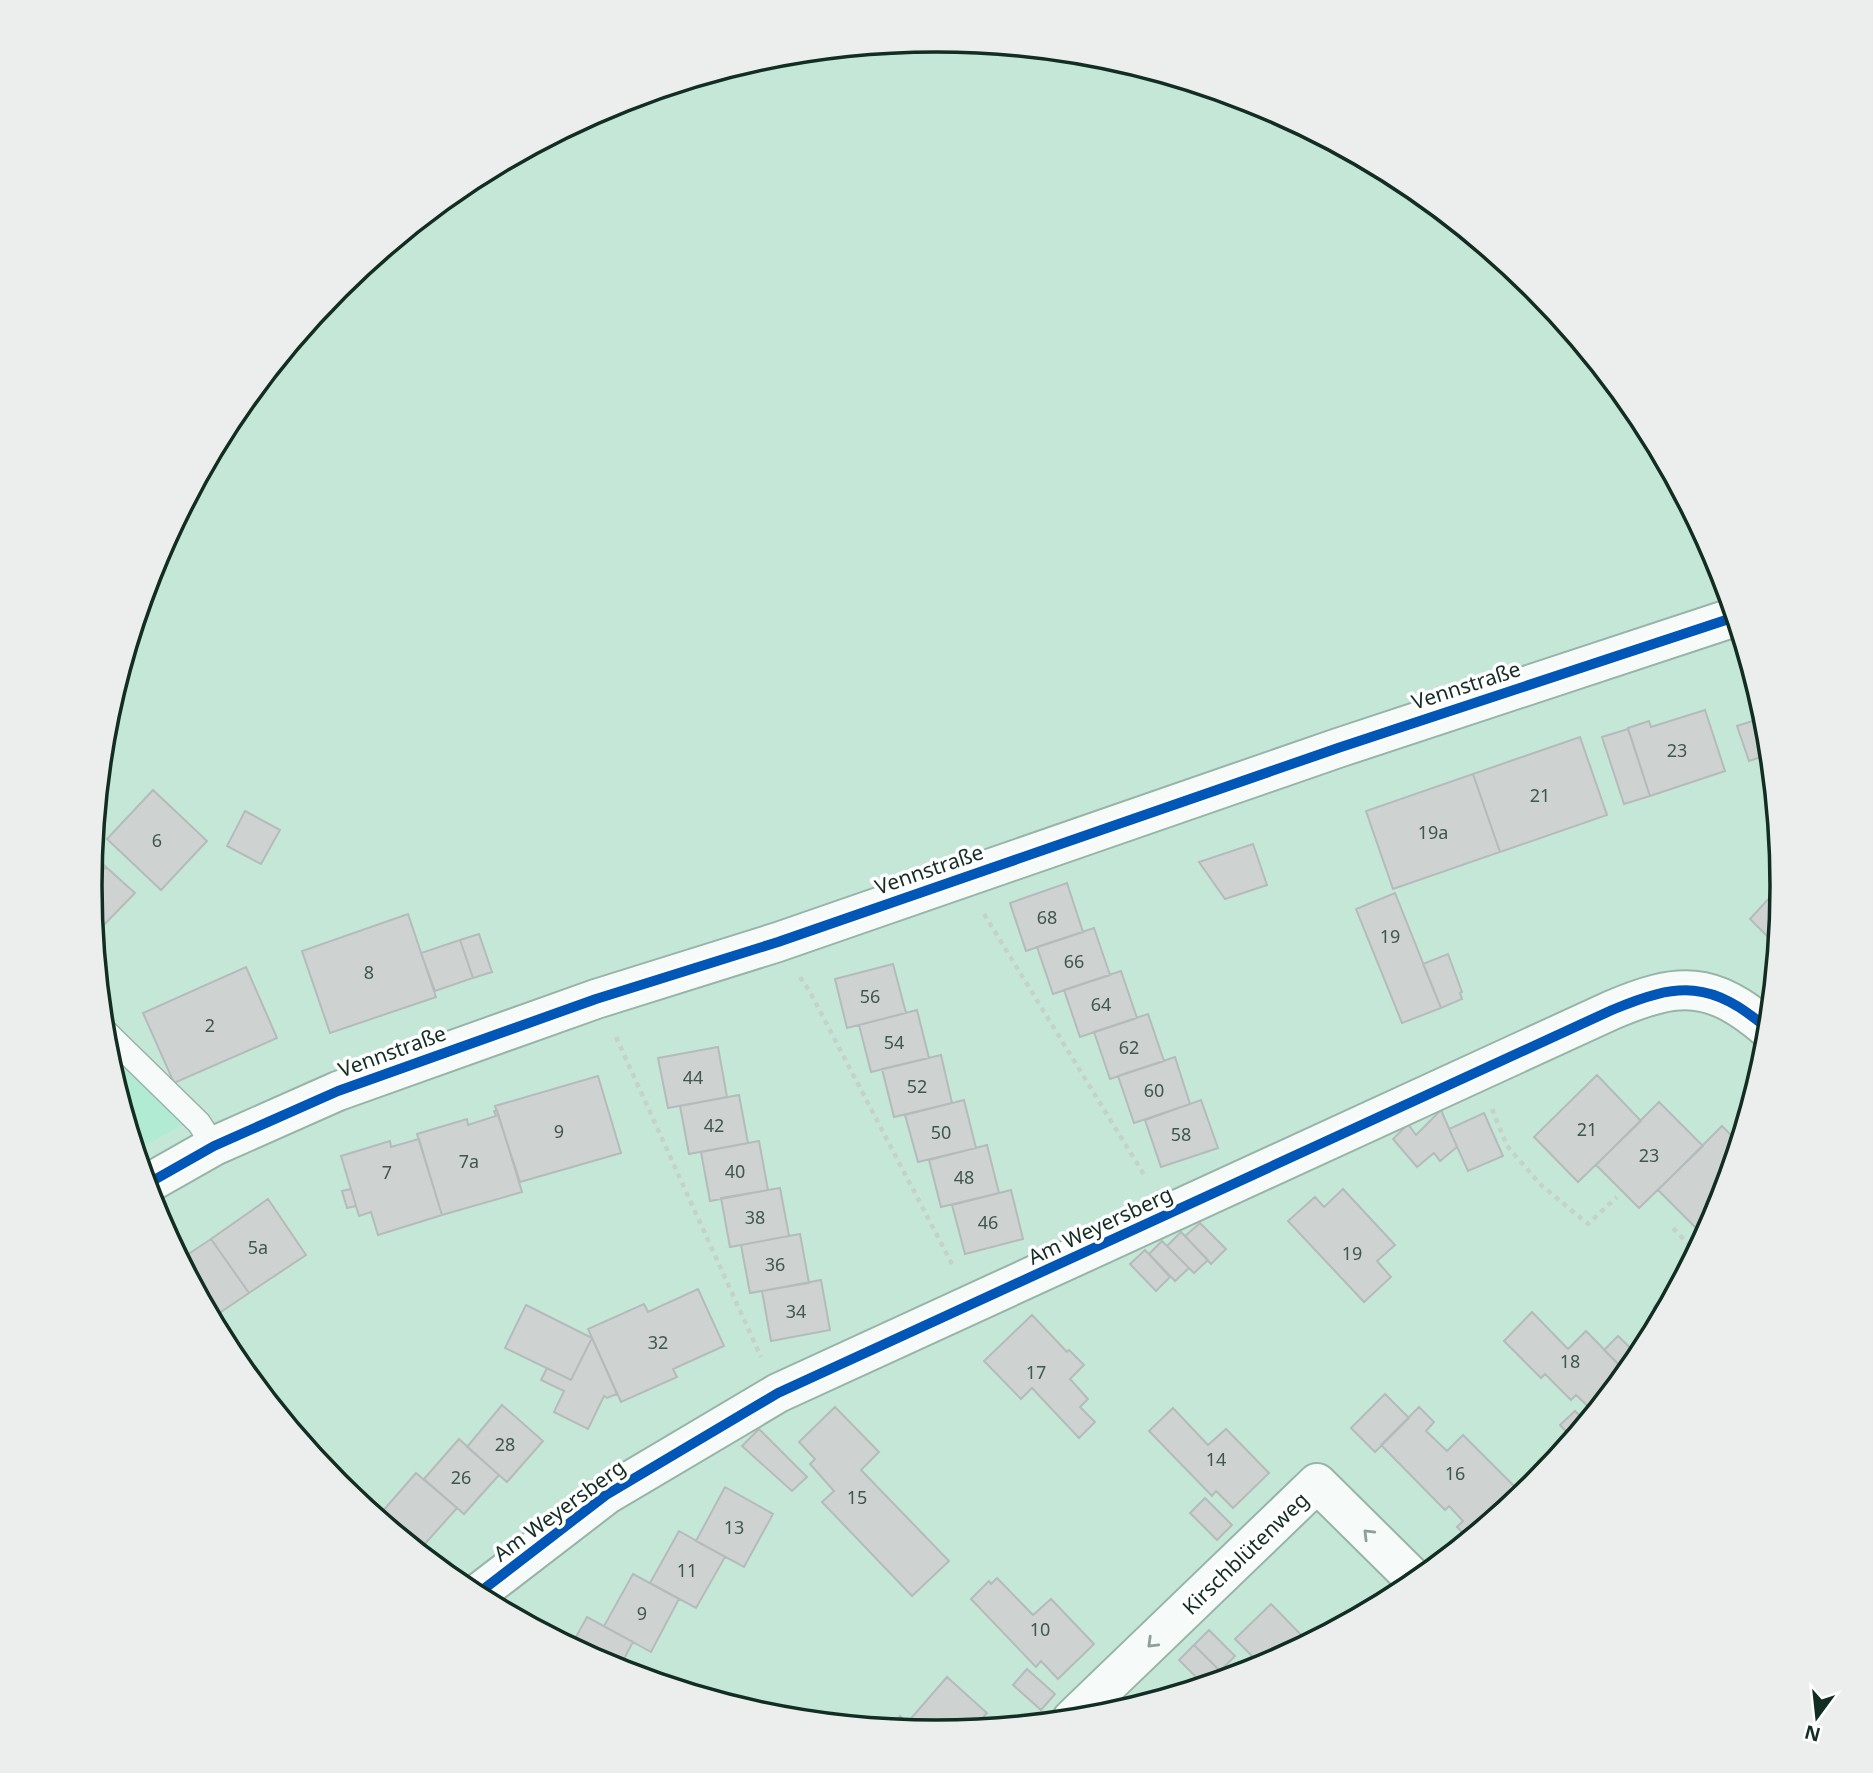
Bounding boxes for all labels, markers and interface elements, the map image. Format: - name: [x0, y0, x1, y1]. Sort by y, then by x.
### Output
- street label: Vennstraße: [1408, 654, 1524, 716]
- house number: 23: [1667, 738, 1687, 762]
- house number: 21: [1530, 783, 1550, 807]
- house number: 19a: [1418, 820, 1448, 844]
- house number: 6: [152, 828, 162, 852]
- street label: Vennstraße: [871, 837, 987, 901]
- house number: 68: [1037, 905, 1057, 929]
- house number: 19: [1380, 924, 1400, 948]
- house number: 66: [1064, 949, 1084, 973]
- house number: 8: [364, 960, 374, 984]
- house number: 56: [860, 984, 880, 1008]
- house number: 64: [1091, 992, 1111, 1016]
- house number: 2: [205, 1013, 215, 1037]
- street label: Vennstraße: [334, 1019, 450, 1083]
- house number: 54: [884, 1030, 904, 1054]
- house number: 62: [1119, 1035, 1139, 1059]
- house number: 44: [683, 1065, 703, 1089]
- house number: 52: [907, 1074, 927, 1098]
- house number: 60: [1144, 1078, 1164, 1102]
- house number: 42: [704, 1113, 724, 1137]
- house number: 21: [1577, 1117, 1597, 1141]
- house number: 9: [554, 1119, 564, 1143]
- house number: 50: [931, 1120, 951, 1144]
- house number: 58: [1171, 1122, 1191, 1146]
- house number: 23: [1639, 1143, 1659, 1167]
- house number: 7a: [459, 1149, 479, 1173]
- house number: 40: [725, 1159, 745, 1183]
- house number: 7: [382, 1160, 392, 1184]
- house number: 48: [954, 1165, 974, 1189]
- street label: Am Weyersberg: [1023, 1179, 1177, 1271]
- house number: 38: [745, 1205, 765, 1229]
- house number: 46: [978, 1210, 998, 1234]
- house number: 5a: [248, 1235, 268, 1259]
- house number: 19: [1342, 1241, 1362, 1265]
- house number: 36: [765, 1252, 785, 1276]
- house number: 34: [786, 1299, 806, 1323]
- house number: 32: [648, 1330, 668, 1354]
- house number: 18: [1560, 1349, 1580, 1373]
- house number: 17: [1026, 1360, 1046, 1384]
- house number: 28: [495, 1432, 515, 1456]
- house number: 14: [1206, 1447, 1226, 1471]
- street label: Am Weyersberg: [487, 1453, 631, 1567]
- house number: 16: [1445, 1461, 1465, 1485]
- house number: 26: [451, 1465, 471, 1489]
- house number: 15: [847, 1485, 867, 1509]
- street label: Kirschblütenweg: [1176, 1486, 1314, 1620]
- house number: 13: [724, 1515, 744, 1539]
- one-way arrow: [1364, 1529, 1377, 1542]
- house number: 11: [677, 1558, 697, 1582]
- house number: 9: [637, 1601, 647, 1625]
- house number: 10: [1030, 1617, 1050, 1641]
- one-way arrow: [1147, 1634, 1160, 1647]
- north arrow: [1782, 1682, 1852, 1752]
- text: N: [1802, 1719, 1823, 1748]

